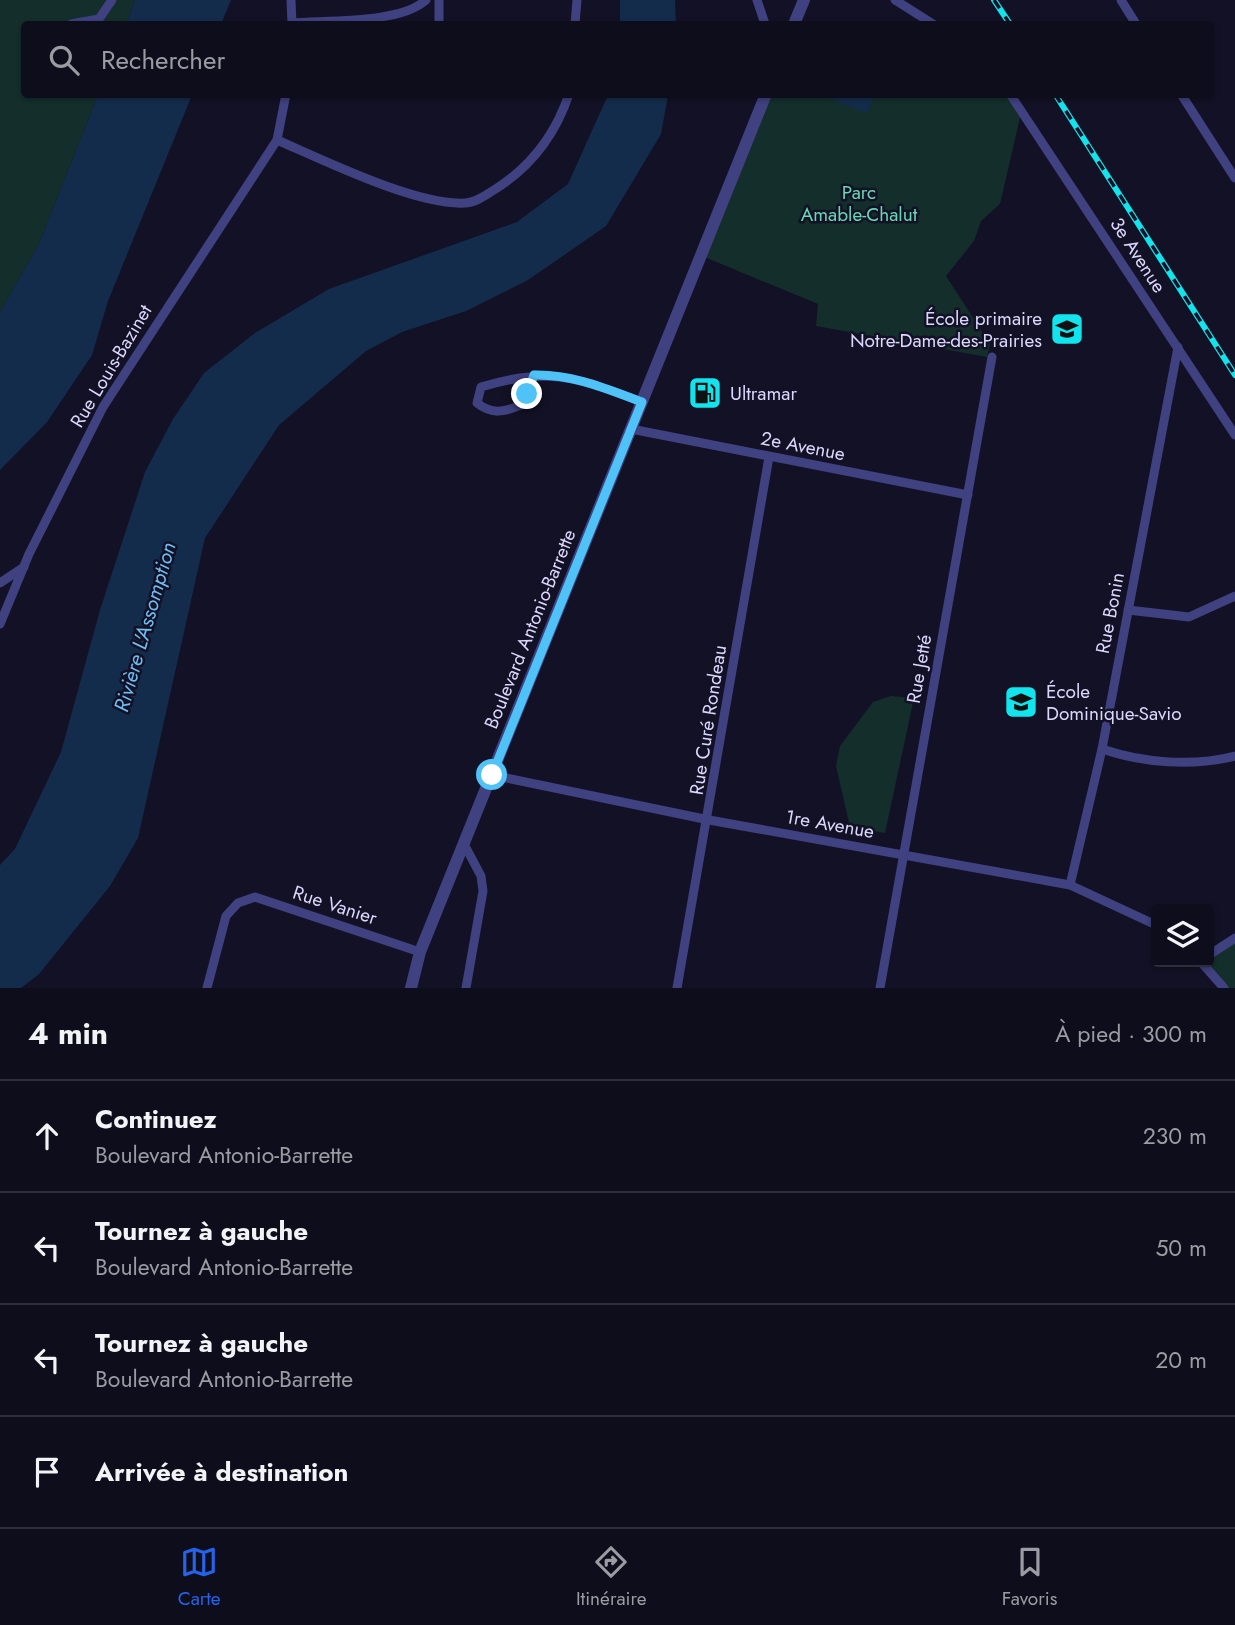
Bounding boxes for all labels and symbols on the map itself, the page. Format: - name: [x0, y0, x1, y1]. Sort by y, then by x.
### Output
- park label: Parc Amable-Chalut: [801, 179, 918, 228]
- street label: 3e Avenue: [1104, 212, 1173, 298]
- street label: Rue Louis-Bazinet: [64, 299, 159, 433]
- place label: École primaire Notre-Dame-des-Prairies: [850, 305, 1042, 354]
- school or university icon: École primaire Notre-Dame-des-Prairies: [1048, 310, 1086, 348]
- fuel station icon: Ultramar: [686, 374, 724, 412]
- route end: [511, 378, 542, 409]
- place label: Ultramar: [730, 380, 797, 407]
- street label: 2e Avenue: [758, 425, 848, 467]
- street label: Boulevard Antonio-Barrette: [478, 525, 583, 733]
- water label: Rivière L'Assomption: [106, 539, 184, 715]
- street label: Rue Bonin: [1089, 570, 1131, 656]
- street label: Rue Jetté: [900, 632, 938, 705]
- street label: Rue Curé Rondeau: [683, 643, 733, 797]
- place label: École Dominique-Savio: [1046, 678, 1182, 727]
- school or university icon: École Dominique-Savio: [1002, 683, 1040, 721]
- route start: [476, 759, 507, 790]
- street label: 1re Avenue: [784, 803, 877, 845]
- street label: Rue Vanier: [289, 879, 381, 931]

